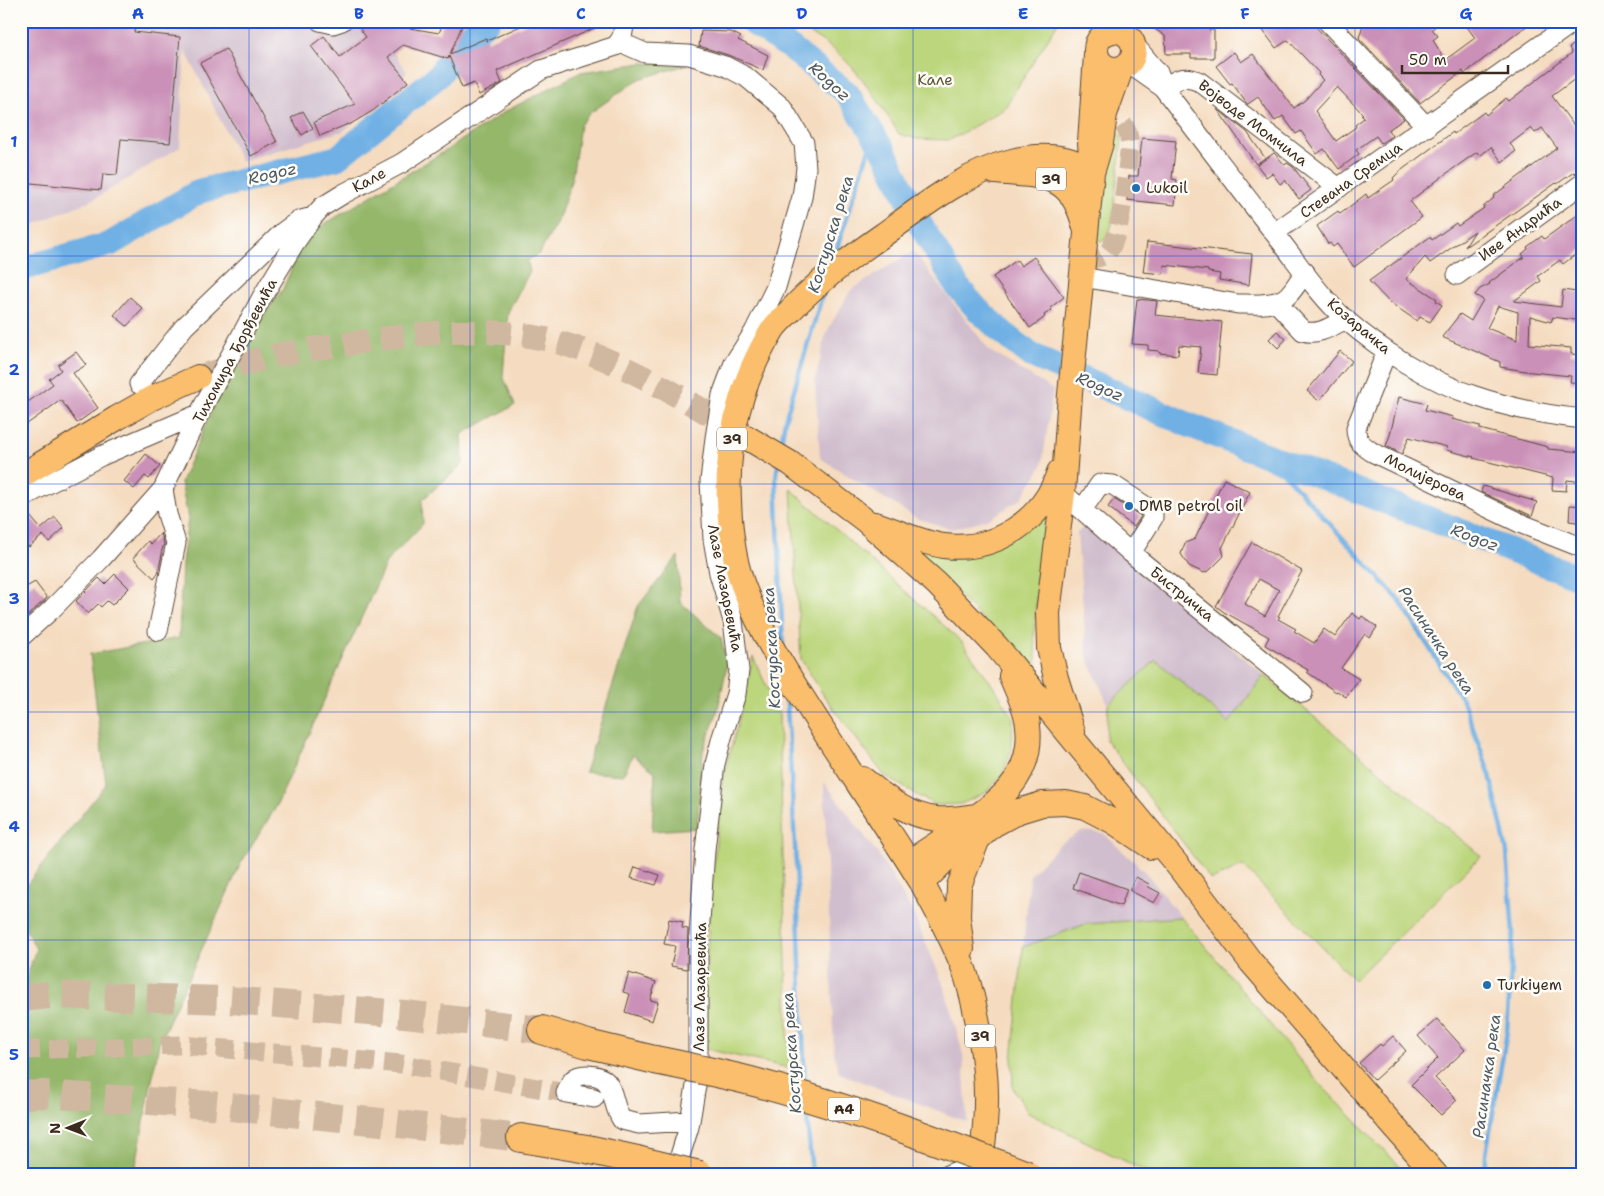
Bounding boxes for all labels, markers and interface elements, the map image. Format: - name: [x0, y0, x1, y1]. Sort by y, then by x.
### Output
- text: A: [132, 3, 144, 24]
- text: B: [354, 3, 364, 24]
- text: C: [576, 3, 586, 24]
- text: D: [796, 3, 808, 24]
- text: E: [1018, 3, 1028, 24]
- text: F: [1240, 3, 1250, 24]
- text: G: [1460, 3, 1473, 24]
- scale bar: [1402, 42, 1508, 74]
- text: 50 m: [1409, 50, 1447, 70]
- water label: Rogoz: [804, 57, 855, 106]
- park label: Кале: [917, 70, 953, 90]
- street label: Војводе Момчила: [1194, 75, 1312, 171]
- text: 1: [10, 131, 18, 152]
- street label: Стевана Сремца: [1296, 137, 1407, 223]
- water label: Rogoz: [246, 158, 299, 189]
- street label: Кале: [349, 163, 389, 197]
- road number: 39: [1036, 168, 1066, 190]
- water label: Костурска река: [803, 173, 858, 295]
- place label: Lukoil: [1146, 178, 1188, 198]
- marker: Lukoil: [1130, 182, 1142, 194]
- street label: Иве Андрића: [1474, 192, 1566, 266]
- street label: Тихомира Ђорђевића: [188, 274, 282, 427]
- street label: Козарачка: [1323, 294, 1396, 359]
- text: 2: [8, 359, 20, 380]
- water label: Rogoz: [1073, 367, 1127, 406]
- road number: 39: [717, 428, 747, 450]
- street label: Молијерова: [1381, 449, 1470, 506]
- place label: DMB petrol oil: [1139, 496, 1244, 516]
- marker: DMB petrol oil: [1123, 500, 1135, 512]
- water label: Rogoz: [1448, 519, 1502, 556]
- street label: Лазе Лазаревића: [703, 523, 747, 654]
- street label: Бистричка: [1146, 562, 1219, 626]
- water label: Расиначка река: [1394, 582, 1479, 698]
- water label: Костурска река: [758, 587, 785, 709]
- text: 3: [8, 588, 20, 609]
- text: 4: [8, 816, 20, 837]
- street label: Лазе Лазаревића: [689, 921, 711, 1052]
- place label: Turkiyem: [1497, 975, 1562, 995]
- marker: Turkiyem: [1481, 979, 1493, 991]
- water label: Костурска река: [777, 991, 806, 1114]
- water label: Расиначка река: [1467, 1013, 1506, 1139]
- road number: 39: [965, 1024, 995, 1048]
- text: 5: [9, 1044, 19, 1065]
- road number: A4: [828, 1098, 860, 1120]
- north arrow: [42, 1104, 92, 1154]
- text: N: [46, 1123, 64, 1134]

